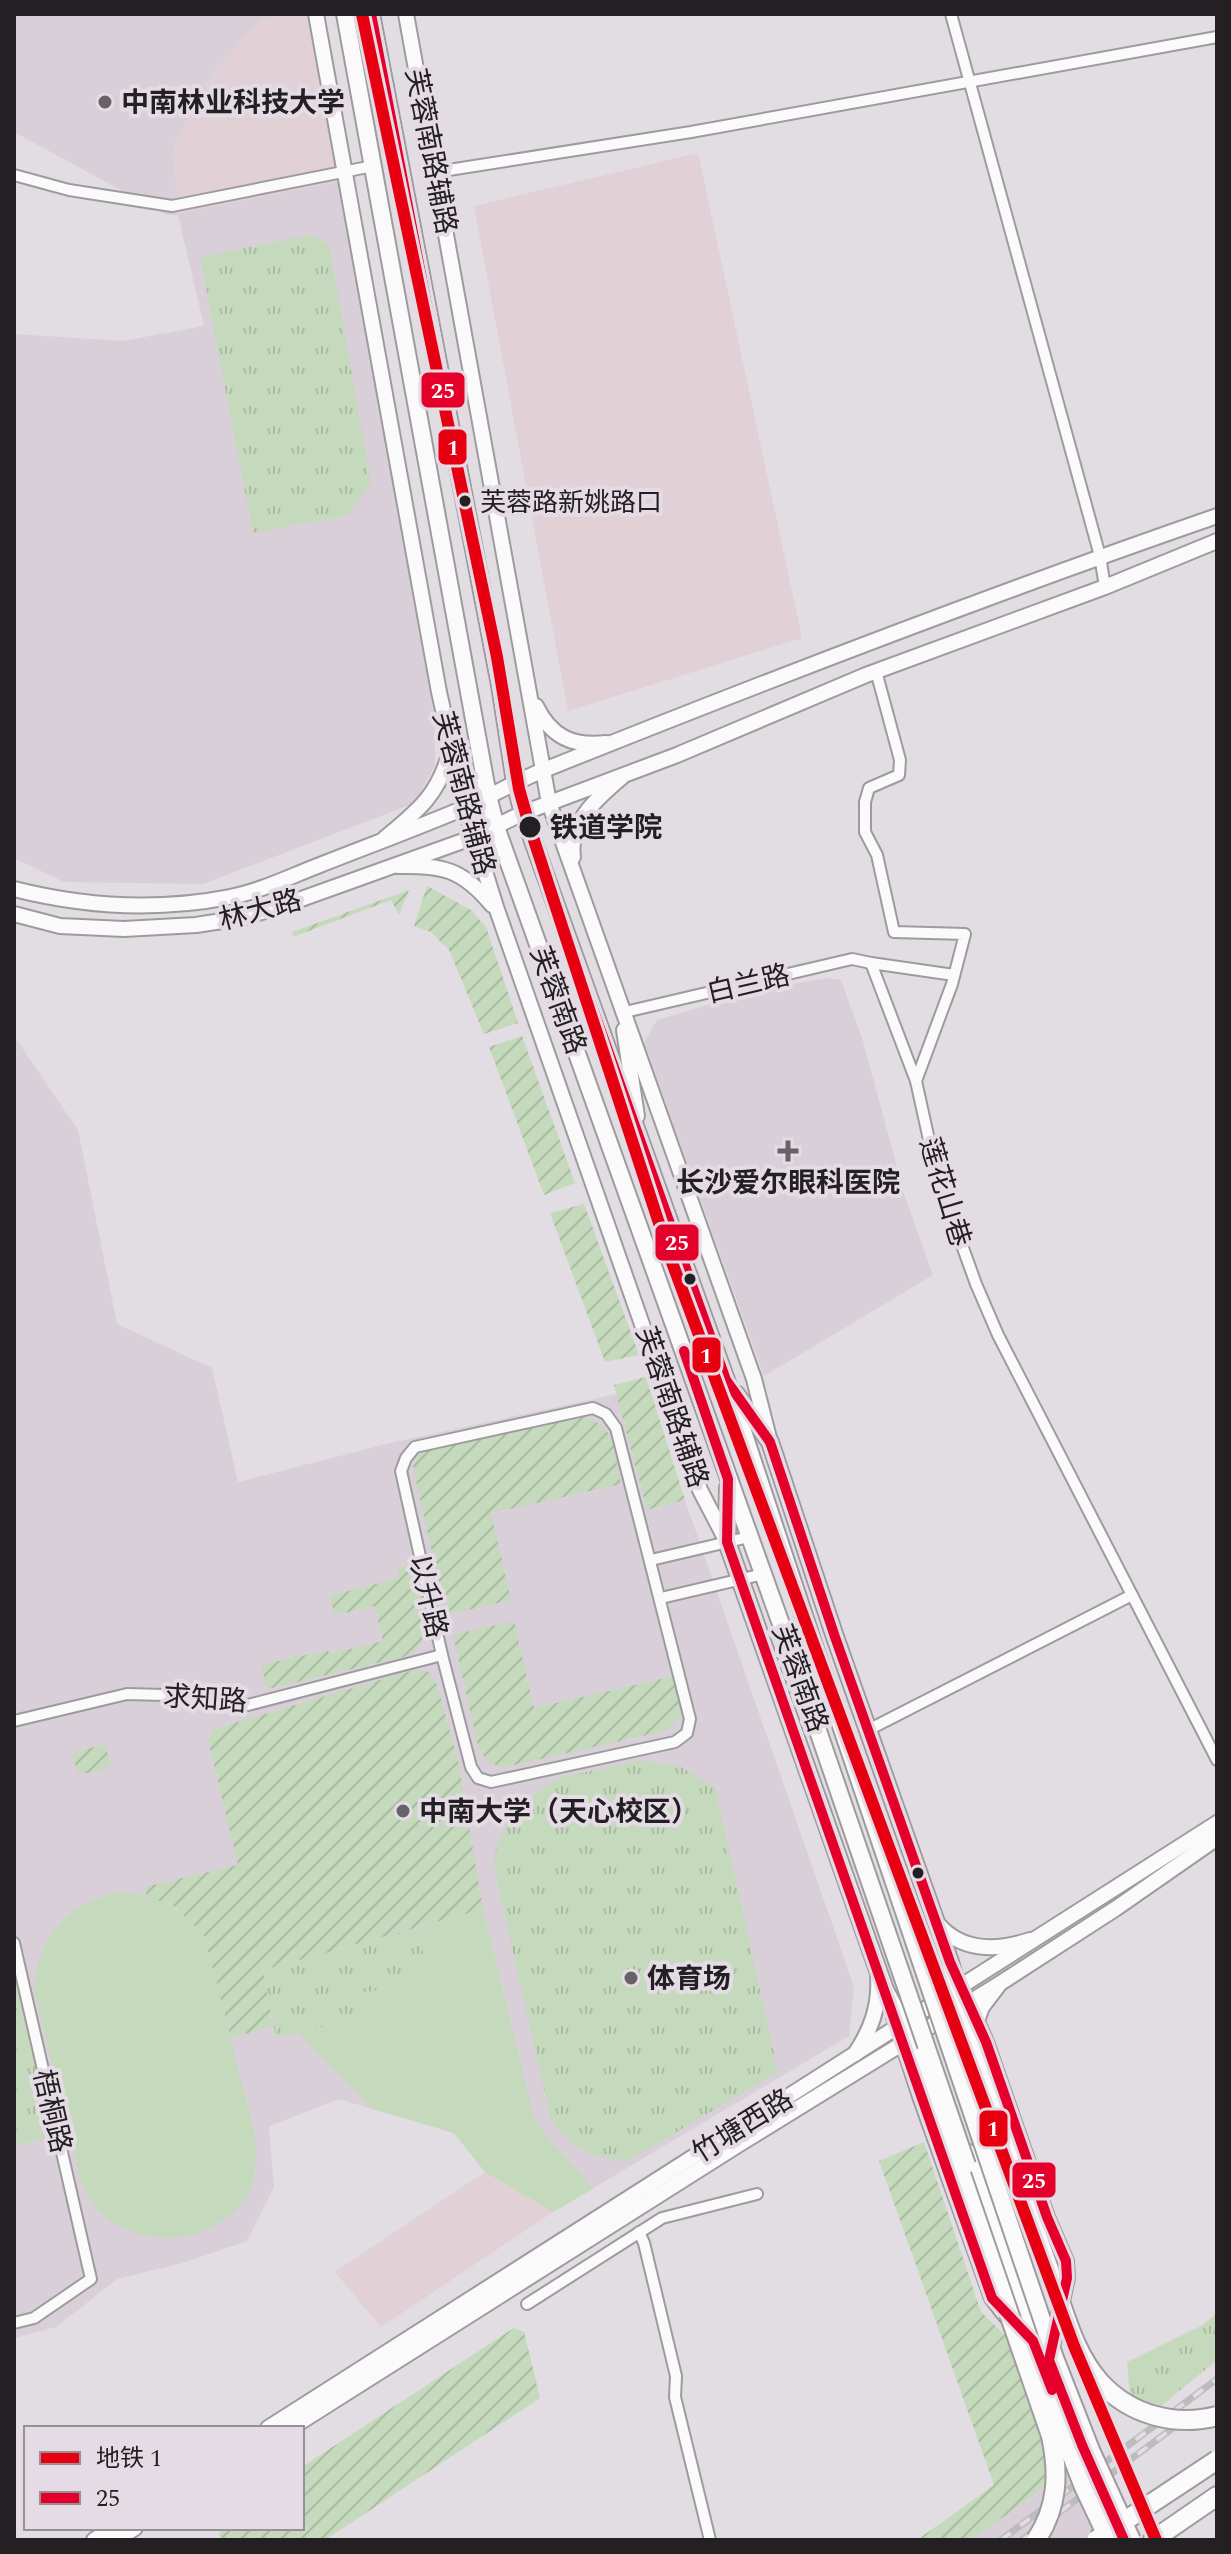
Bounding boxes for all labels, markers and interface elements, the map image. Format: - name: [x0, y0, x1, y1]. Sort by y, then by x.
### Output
- street label: 芙蓉南路辅路: [393, 65, 468, 238]
- place label: 中南林业科技大学: [121, 82, 345, 125]
- marker: 中南林业科技大学: [96, 93, 114, 111]
- line badge: 25: [420, 371, 466, 409]
- text: 25: [431, 375, 455, 408]
- line badge: 1: [437, 428, 468, 466]
- text: 1: [447, 432, 459, 465]
- place label: 芙蓉路新姚路口: [480, 483, 662, 523]
- marker: 芙蓉路新姚路口: [457, 493, 473, 509]
- street label: 芙蓉南路辅路: [421, 707, 506, 880]
- place label: 铁道学院: [550, 807, 662, 850]
- marker: 铁道学院: [517, 814, 543, 840]
- street label: 林大路: [214, 879, 307, 942]
- street label: 芙蓉南路: [518, 941, 597, 1060]
- street label: 白兰路: [703, 954, 794, 1015]
- street label: 莲花山巷: [908, 1133, 982, 1252]
- marker: 长沙爱尔眼科医院: [777, 1140, 799, 1162]
- place label: 长沙爱尔眼科医院: [676, 1162, 900, 1205]
- line badge: 25: [654, 1223, 700, 1262]
- text: 25: [665, 1227, 689, 1260]
- unlabelled marker: [682, 1271, 698, 1287]
- street label: 芙蓉南路辅路: [624, 1321, 719, 1494]
- line badge: 1: [691, 1336, 722, 1374]
- text: 1: [700, 1340, 712, 1373]
- street label: 以升路: [397, 1551, 458, 1642]
- street label: 芙蓉南路: [760, 1619, 839, 1738]
- street label: 求知路: [161, 1675, 248, 1724]
- place label: 中南大学（天心校区）: [419, 1791, 699, 1834]
- marker: 中南大学（天心校区）: [394, 1802, 412, 1820]
- unlabelled marker: [910, 1865, 926, 1881]
- place label: 体育场: [647, 1958, 731, 2001]
- marker: 体育场: [622, 1969, 640, 1987]
- street label: 梧桐路: [21, 2066, 82, 2157]
- street label: 竹塘西路: [684, 2078, 802, 2174]
- line badge: 1: [978, 2109, 1009, 2148]
- text: 1: [987, 2113, 999, 2146]
- line badge: 25: [1011, 2161, 1057, 2199]
- text: 25: [1022, 2165, 1046, 2198]
- legend: [24, 2426, 304, 2530]
- text: 地铁 1: [96, 2441, 162, 2477]
- text: 25: [96, 2481, 120, 2517]

